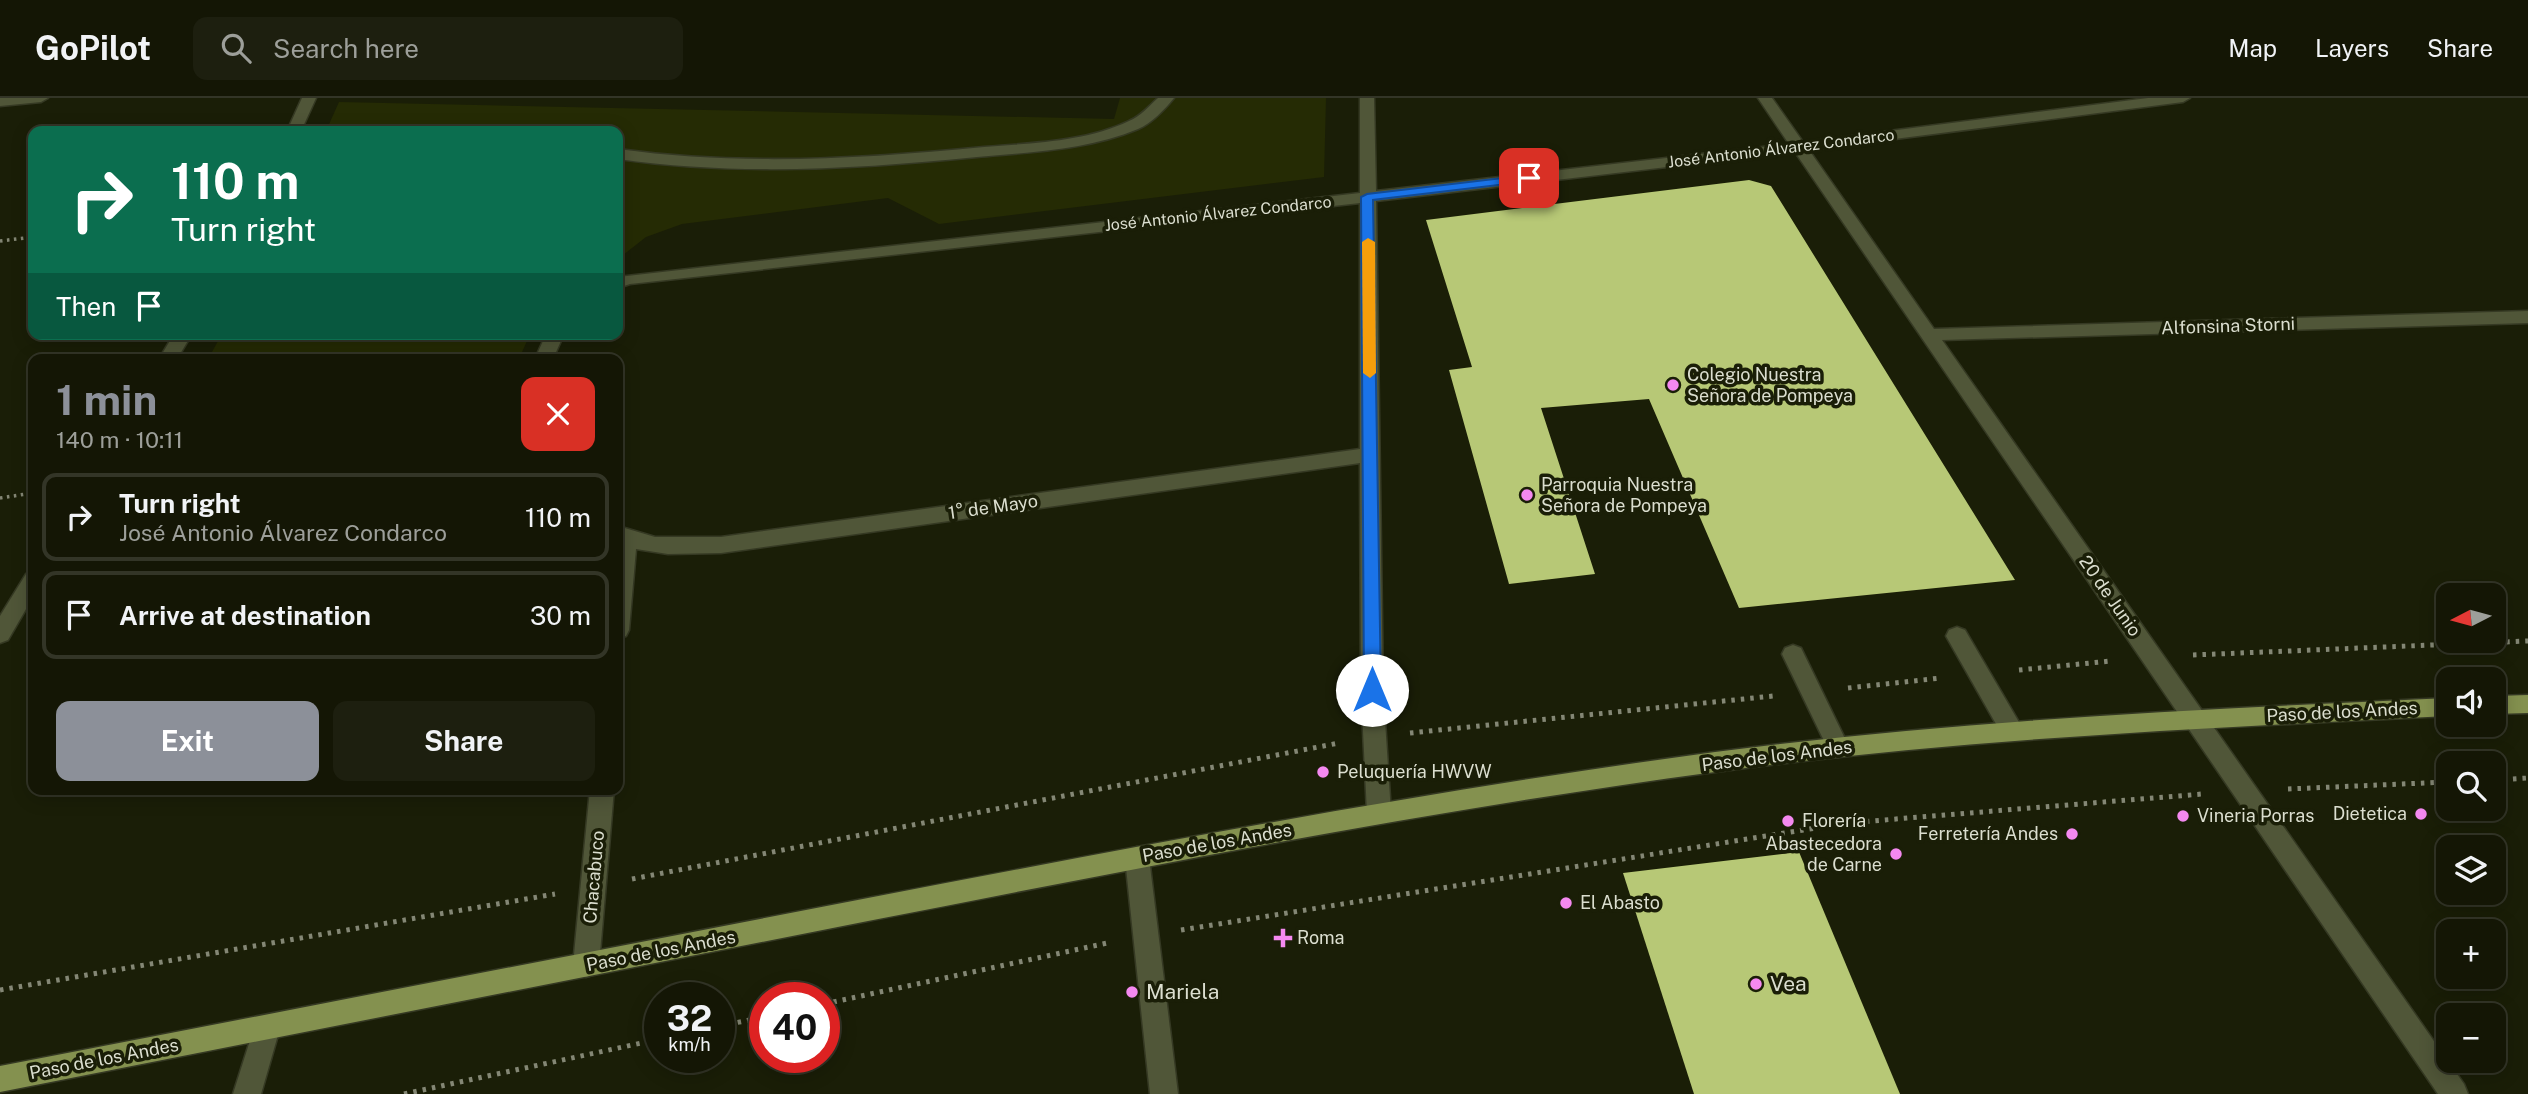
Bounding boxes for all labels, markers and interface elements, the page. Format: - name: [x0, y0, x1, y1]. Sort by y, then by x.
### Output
- search box: [193, 17, 683, 80]
- text: GoPilot: [35, 29, 151, 67]
- icon: search: [217, 29, 255, 67]
- text: Search here: [273, 33, 419, 64]
- text: Map: [2228, 34, 2277, 62]
- text: Layers: [2315, 34, 2389, 62]
- text: Share: [2427, 34, 2493, 62]
- street label: José Antonio Álvarez Condarco: [1667, 124, 1895, 172]
- pin: [1499, 148, 1559, 208]
- text: 110 m: [171, 152, 299, 210]
- icon: right: [56, 154, 147, 245]
- icon: arrive: [1510, 159, 1548, 197]
- street label: José Antonio Álvarez Condarco: [1104, 191, 1332, 235]
- text: Turn right: [171, 211, 316, 248]
- icon: arrive: [130, 287, 168, 325]
- text: Then: [56, 291, 116, 322]
- street label: Alfonsina Storni: [2161, 313, 2295, 338]
- place label: Colegio Nuestra Señora de Pompeya: [1687, 364, 1853, 406]
- text: 1 min: [56, 375, 157, 424]
- button: close: [521, 377, 595, 451]
- marker: Colegio Nuestra Señora de Pompeya: [1665, 377, 1681, 393]
- text: 140 m · 10:11: [56, 426, 183, 453]
- place label: Parroquia Nuestra Señora de Pompeya: [1541, 474, 1707, 516]
- marker: Parroquia Nuestra Señora de Pompeya: [1519, 487, 1535, 503]
- text: Turn right: [119, 488, 241, 519]
- street label: 1° de Mayo: [947, 490, 1039, 523]
- icon: right: [60, 498, 98, 536]
- text: 110 m: [525, 502, 591, 533]
- text: José Antonio Álvarez Condarco: [119, 519, 447, 546]
- street label: 20 de Junio: [2075, 551, 2146, 640]
- north arrow: [2436, 583, 2506, 653]
- map controls: [2436, 583, 2506, 1073]
- icon: arrive: [60, 596, 98, 634]
- text: Arrive at destination: [119, 600, 371, 631]
- text: 30 m: [530, 600, 591, 631]
- position arrow: [1335, 653, 1409, 727]
- button: sound: [2436, 667, 2506, 737]
- street label: Paso de los Andes: [2266, 697, 2418, 726]
- button: Exit: [56, 701, 319, 781]
- button: Share: [333, 701, 595, 781]
- street label: Paso de los Andes: [1701, 736, 1853, 775]
- button: search: [2436, 751, 2506, 821]
- place label: Peluquería HWVW: [1337, 761, 1492, 782]
- marker: Peluquería HWVW: [1315, 764, 1331, 780]
- place label: Dietetica: [2333, 803, 2407, 824]
- place label: Vineria Porras: [2197, 805, 2314, 826]
- marker: Dietetica: [2413, 806, 2429, 822]
- marker: Vineria Porras: [2175, 808, 2191, 824]
- place label: Florería: [1802, 810, 1866, 831]
- marker: Florería: [1780, 813, 1796, 829]
- street label: Paso de los Andes: [1141, 819, 1293, 866]
- place label: Ferretería Andes: [1918, 823, 2058, 844]
- marker: Ferretería Andes: [2064, 826, 2080, 842]
- street label: Chacabuco: [579, 830, 608, 924]
- place label: Abastecedora de Carne: [1765, 833, 1882, 875]
- button: layers: [2436, 835, 2506, 905]
- marker: Abastecedora de Carne: [1888, 846, 1904, 862]
- place label: El Abasto: [1580, 892, 1660, 913]
- marker: El Abasto: [1558, 895, 1574, 911]
- button: +: [2436, 919, 2506, 989]
- street label: Paso de los Andes: [585, 926, 737, 975]
- place label: Roma: [1297, 927, 1345, 948]
- marker: Roma: [1275, 930, 1291, 946]
- place label: Vea: [1770, 971, 1807, 996]
- marker: Vea: [1748, 976, 1764, 992]
- place label: Mariela: [1146, 979, 1219, 1004]
- speed limit sign: 40: [749, 982, 840, 1073]
- marker: Mariela: [1124, 984, 1140, 1000]
- text: 32: [667, 998, 712, 1039]
- button: −: [2436, 1003, 2506, 1073]
- street label: Paso de los Andes: [28, 1034, 180, 1083]
- text: km/h: [668, 1034, 711, 1055]

